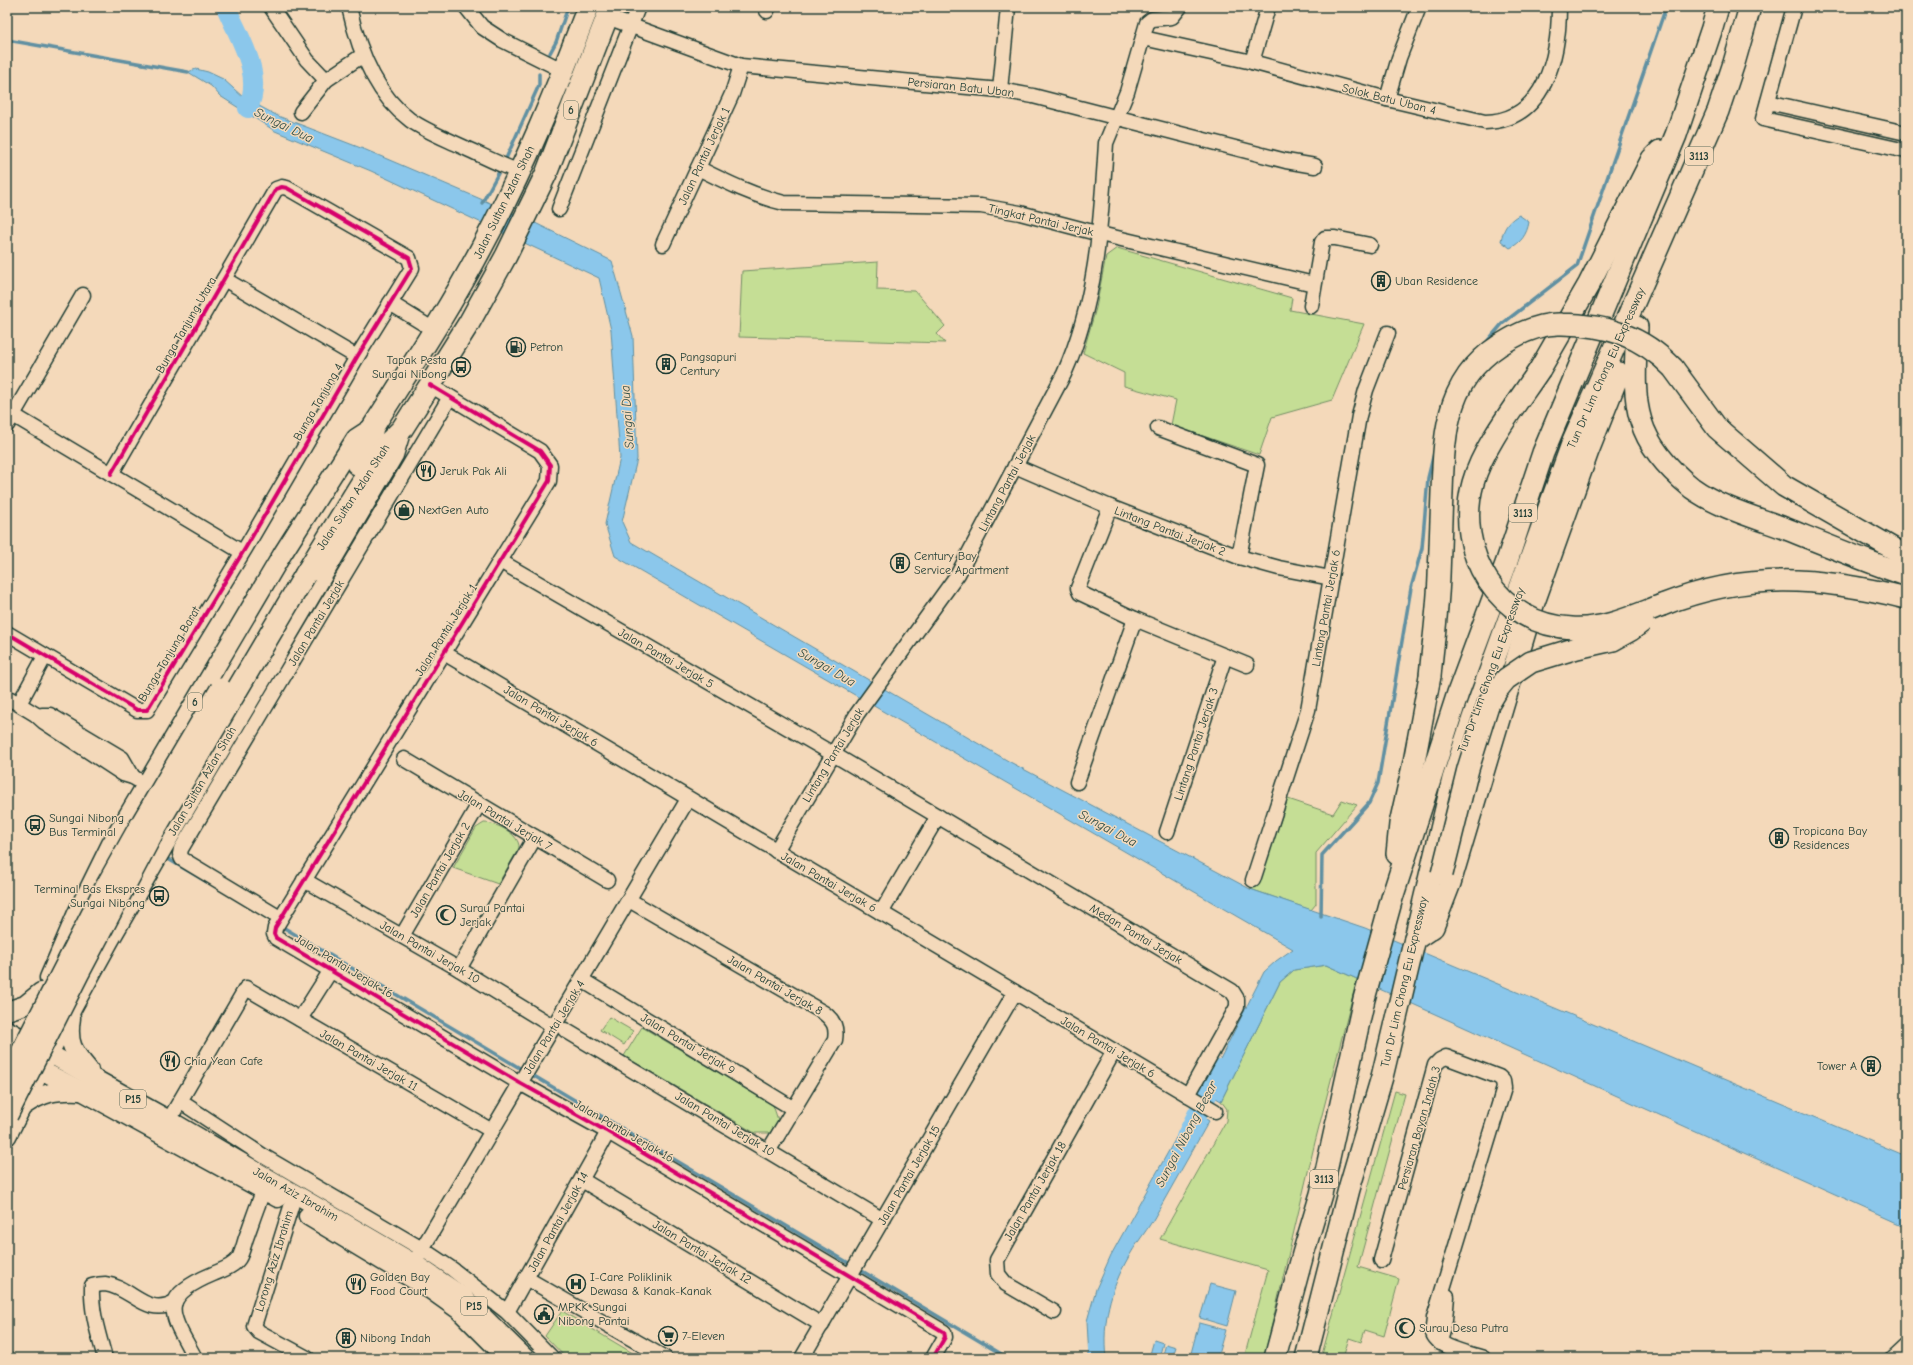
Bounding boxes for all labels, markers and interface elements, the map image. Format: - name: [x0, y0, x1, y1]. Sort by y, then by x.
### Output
- street label: Persiaran Batu Uban: [907, 74, 1015, 100]
- street label: Solok Batu Uban 4: [1341, 81, 1438, 117]
- road number: 6: [564, 101, 578, 119]
- water label: Sungai Dua: [252, 104, 316, 146]
- street label: Jalan Pantai Jerjak 1: [675, 105, 733, 207]
- street label: Jalan Sultan Azlan Shah: [471, 143, 537, 261]
- road number: 3113: [1685, 147, 1713, 165]
- street label: Tingkat Pantai Jerjak: [987, 201, 1095, 239]
- building icon: Uban Residence: [1370, 270, 1392, 292]
- street label: Bunga Tanjung Utara: [153, 274, 219, 376]
- place label: Uban Residence: [1395, 274, 1478, 288]
- street label: Tun Dr Lim Chong Eu Expressway: [1564, 285, 1648, 451]
- fuel station icon: Petron: [505, 336, 527, 358]
- place label: Petron: [530, 340, 563, 354]
- place label: Pangsapuri Century: [680, 350, 737, 378]
- place label: Tapak Pesta Sungai Nibong: [372, 353, 447, 381]
- building icon: Pangsapuri Century: [655, 353, 677, 375]
- bus stop icon: Tapak Pesta Sungai Nibong: [450, 356, 472, 378]
- street label: Bunga Tanjung 4: [290, 361, 346, 443]
- water label: Sungai Dua: [617, 384, 637, 449]
- street label: Lintang Pantai Jerjak: [976, 432, 1039, 534]
- street label: Jalan Sultan Azlan Shah: [313, 441, 393, 553]
- restaurant icon: Jeruk Pak Ali: [415, 460, 437, 482]
- place label: Jeruk Pak Ali: [440, 464, 507, 478]
- shop icon: NextGen Auto: [393, 499, 415, 521]
- place label: NextGen Auto: [418, 503, 489, 517]
- street label: Lintang Pantai Jerjak 2: [1112, 503, 1228, 559]
- road number: 3113: [1509, 504, 1537, 522]
- place label: Century Bay Service Apartment: [914, 549, 1009, 577]
- street label: Lintang Pantai Jerjak 6: [1309, 549, 1343, 667]
- building icon: Century Bay Service Apartment: [889, 552, 911, 574]
- street label: Jalan Pantai Jerjak: [285, 578, 347, 668]
- street label: Jalan Pantai Jerjak 1: [412, 581, 480, 679]
- street label: Tun Dr Lim Chong Eu Expressway: [1455, 585, 1528, 755]
- street label: Bunga Tanjung Barat: [135, 603, 203, 704]
- street label: Jalan Pantai Jerjak 5: [616, 625, 716, 691]
- water label: Sungai Dua: [796, 645, 859, 690]
- street label: Jalan Pantai Jerjak 6: [501, 682, 601, 750]
- street label: Lintang Pantai Jerjak 3: [1171, 686, 1221, 802]
- road number: 6: [188, 693, 202, 711]
- street label: Lintang Pantai Jerjak: [799, 705, 867, 805]
- street label: Jalan Sultan Azlan Shah: [165, 724, 239, 838]
- street label: Jalan Pantai Jerjak 7: [456, 786, 555, 854]
- water label: Sungai Dua: [1076, 806, 1140, 850]
- place label: Sungai Nibong Bus Terminal: [49, 811, 124, 839]
- bus stop icon: Sungai Nibong Bus Terminal: [24, 814, 46, 836]
- street label: Jalan Pantai Jerjak 2: [407, 820, 473, 920]
- place label: Tropicana Bay Residences: [1793, 824, 1868, 852]
- building icon: Tropicana Bay Residences: [1768, 827, 1790, 849]
- street label: Jalan Pantai Jerjak 6: [779, 849, 879, 915]
- place label: Terminal Bas Ekspres Sungai Nibong: [34, 882, 145, 910]
- bus stop icon: Terminal Bas Ekspres Sungai Nibong: [148, 885, 170, 907]
- street label: Tun Dr Lim Chong Eu Expressway: [1378, 895, 1431, 1069]
- place label: Surau Pantai Jerjak: [460, 901, 525, 929]
- street label: Medan Pantai Jerjak: [1087, 901, 1185, 967]
- mosque icon: Surau Pantai Jerjak: [435, 904, 457, 926]
- street label: Jalan Pantai Jerjak 10: [377, 918, 483, 986]
- street label: Jalan Pantai Jerjak 16: [292, 931, 396, 1001]
- street label: Jalan Pantai Jerjak 8: [725, 952, 825, 1018]
- street label: Jalan Pantai Jerjak 4: [520, 977, 588, 1077]
- street label: Jalan Pantai Jerjak 9: [638, 1010, 738, 1078]
- street label: Jalan Pantai Jerjak 6: [1058, 1013, 1158, 1081]
- street label: Jalan Pantai Jerjak 11: [318, 1026, 421, 1094]
- restaurant icon: Chia Yean Cafe: [159, 1050, 181, 1072]
- place label: Chia Yean Cafe: [184, 1054, 263, 1068]
- building icon: Tower A: [1860, 1055, 1882, 1077]
- place label: Tower A: [1817, 1059, 1857, 1073]
- street label: Persiaran Bayan Indah 3: [1395, 1064, 1443, 1192]
- water label: Sungai Nibong Besar: [1152, 1078, 1221, 1189]
- street label: Jalan Pantai Jerjak 10: [673, 1089, 777, 1159]
- road number: P15: [120, 1090, 146, 1108]
- street label: Jalan Pantai Jerjak 16: [572, 1097, 676, 1165]
- street label: Jalan Pantai Jerjak 15: [875, 1123, 943, 1227]
- street label: Jalan Pantai Jerjak 18: [1001, 1139, 1069, 1243]
- street label: Jalan Aziz Ibrahim: [251, 1164, 341, 1224]
- street label: Jalan Pantai Jerjak 14: [525, 1170, 591, 1274]
- road number: 3113: [1310, 1170, 1338, 1188]
- street label: Lorong Aziz Ibrahim: [252, 1209, 296, 1313]
- street label: Jalan Pantai Jerjak 12: [650, 1217, 754, 1287]
- place label: Golden Bay Food Court: [370, 1270, 430, 1298]
- place label: I-Care Poliklinik Dewasa & Kanak-Kanak: [590, 1270, 712, 1298]
- restaurant icon: Golden Bay Food Court: [345, 1273, 367, 1295]
- hospital icon: I-Care Poliklinik Dewasa & Kanak-Kanak: [565, 1273, 587, 1295]
- road number: P15: [461, 1297, 487, 1315]
- place label: MPKK Sungai Nibong Pantai: [558, 1300, 629, 1328]
- public building icon: MPKK Sungai Nibong Pantai: [533, 1303, 555, 1325]
- mosque icon: Surau Desa Putra: [1394, 1317, 1416, 1339]
- place label: Surau Desa Putra: [1419, 1321, 1508, 1335]
- supermarket icon: 7-Eleven: [657, 1325, 679, 1347]
- building icon: Nibong Indah: [335, 1327, 357, 1349]
- place label: 7-Eleven: [682, 1329, 725, 1343]
- place label: Nibong Indah: [360, 1331, 431, 1345]

